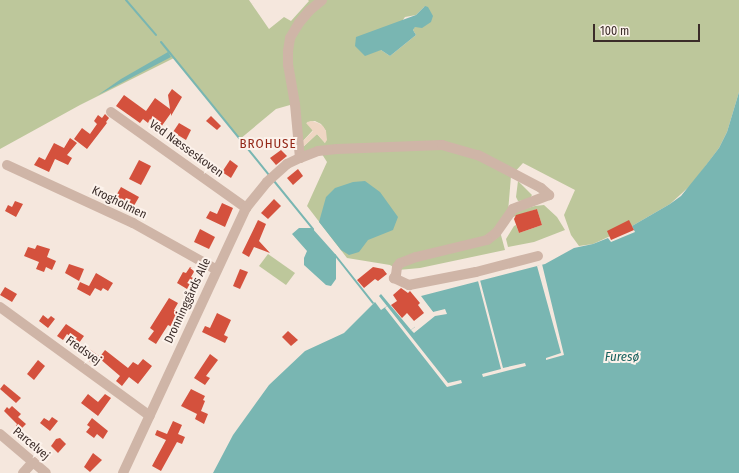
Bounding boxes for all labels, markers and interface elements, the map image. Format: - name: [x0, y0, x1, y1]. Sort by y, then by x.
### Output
- scale bar: [595, 16, 702, 42]
- text: 100 m: [600, 24, 629, 38]
- street label: Ved Næsseskoven: [146, 117, 226, 181]
- district label: BROHUSE: [239, 136, 297, 152]
- street label: Krogholmen: [89, 184, 149, 222]
- street label: Dronninggårds Alle: [162, 256, 214, 346]
- street label: Fredsvej: [62, 333, 104, 369]
- water label: Furesø: [605, 349, 639, 365]
- street label: Parcelvej: [10, 425, 52, 463]

